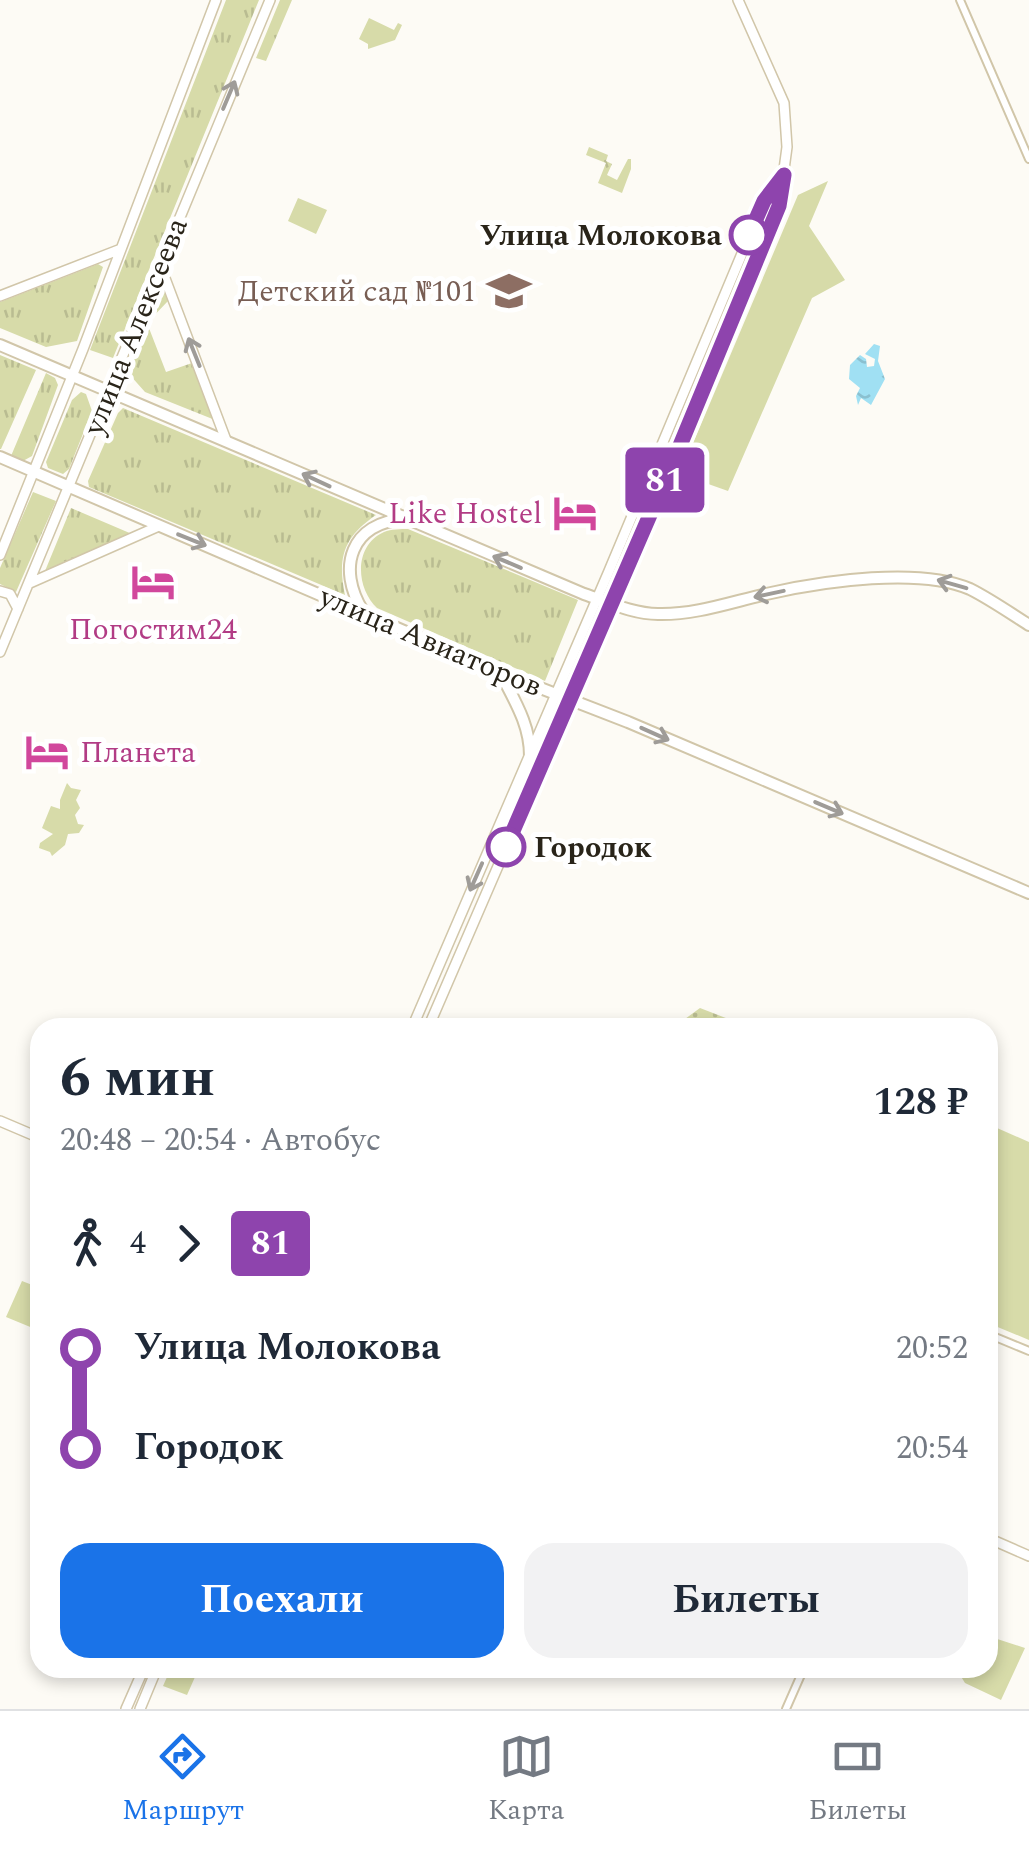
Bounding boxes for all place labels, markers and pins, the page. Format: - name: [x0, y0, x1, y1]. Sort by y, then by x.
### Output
- place label: Улица Молокова: [480, 213, 723, 259]
- marker: Улица Молокова: [730, 216, 768, 254]
- school or university icon: Детский сад №101: [485, 267, 533, 315]
- place label: Детский сад №101: [238, 269, 476, 315]
- hotel icon: Like Hostel: [551, 489, 599, 537]
- place label: Like Hostel: [388, 491, 542, 537]
- hotel icon: Погостим24: [129, 558, 177, 606]
- place label: Погостим24: [69, 607, 237, 653]
- hotel icon: Планета: [23, 728, 71, 776]
- place label: Планета: [80, 730, 196, 776]
- place label: Городок: [534, 825, 652, 871]
- marker: Городок: [487, 828, 525, 866]

